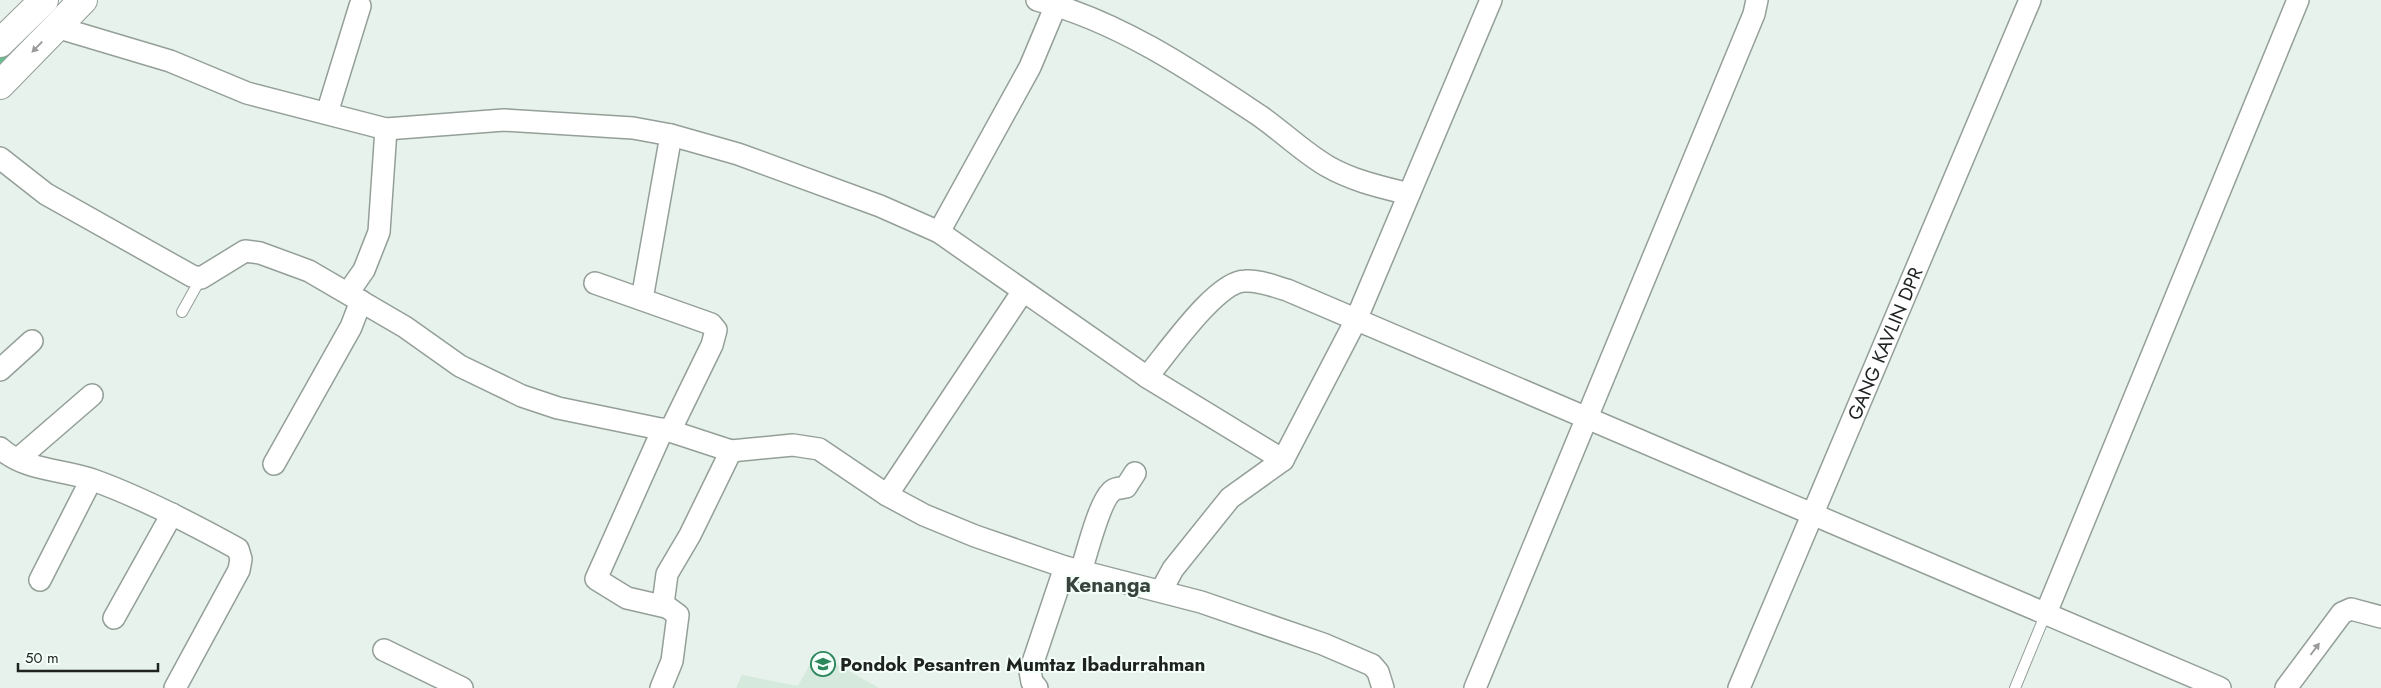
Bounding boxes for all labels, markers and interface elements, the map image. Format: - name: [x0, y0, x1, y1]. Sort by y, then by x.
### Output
- one-way arrow: [31, 41, 43, 53]
- street label: GANG KAVLIN DPR: [1840, 263, 1929, 424]
- district label: Kenanga: [1065, 570, 1151, 600]
- scale bar: [18, 640, 158, 672]
- one-way arrow: [2310, 642, 2320, 656]
- text: 50 m: [25, 647, 59, 669]
- school or university icon: Pondok Pesantren Mumtaz Ibadurrahman: [810, 651, 836, 677]
- place label: Pondok Pesantren Mumtaz Ibadurrahman: [840, 651, 1206, 678]

